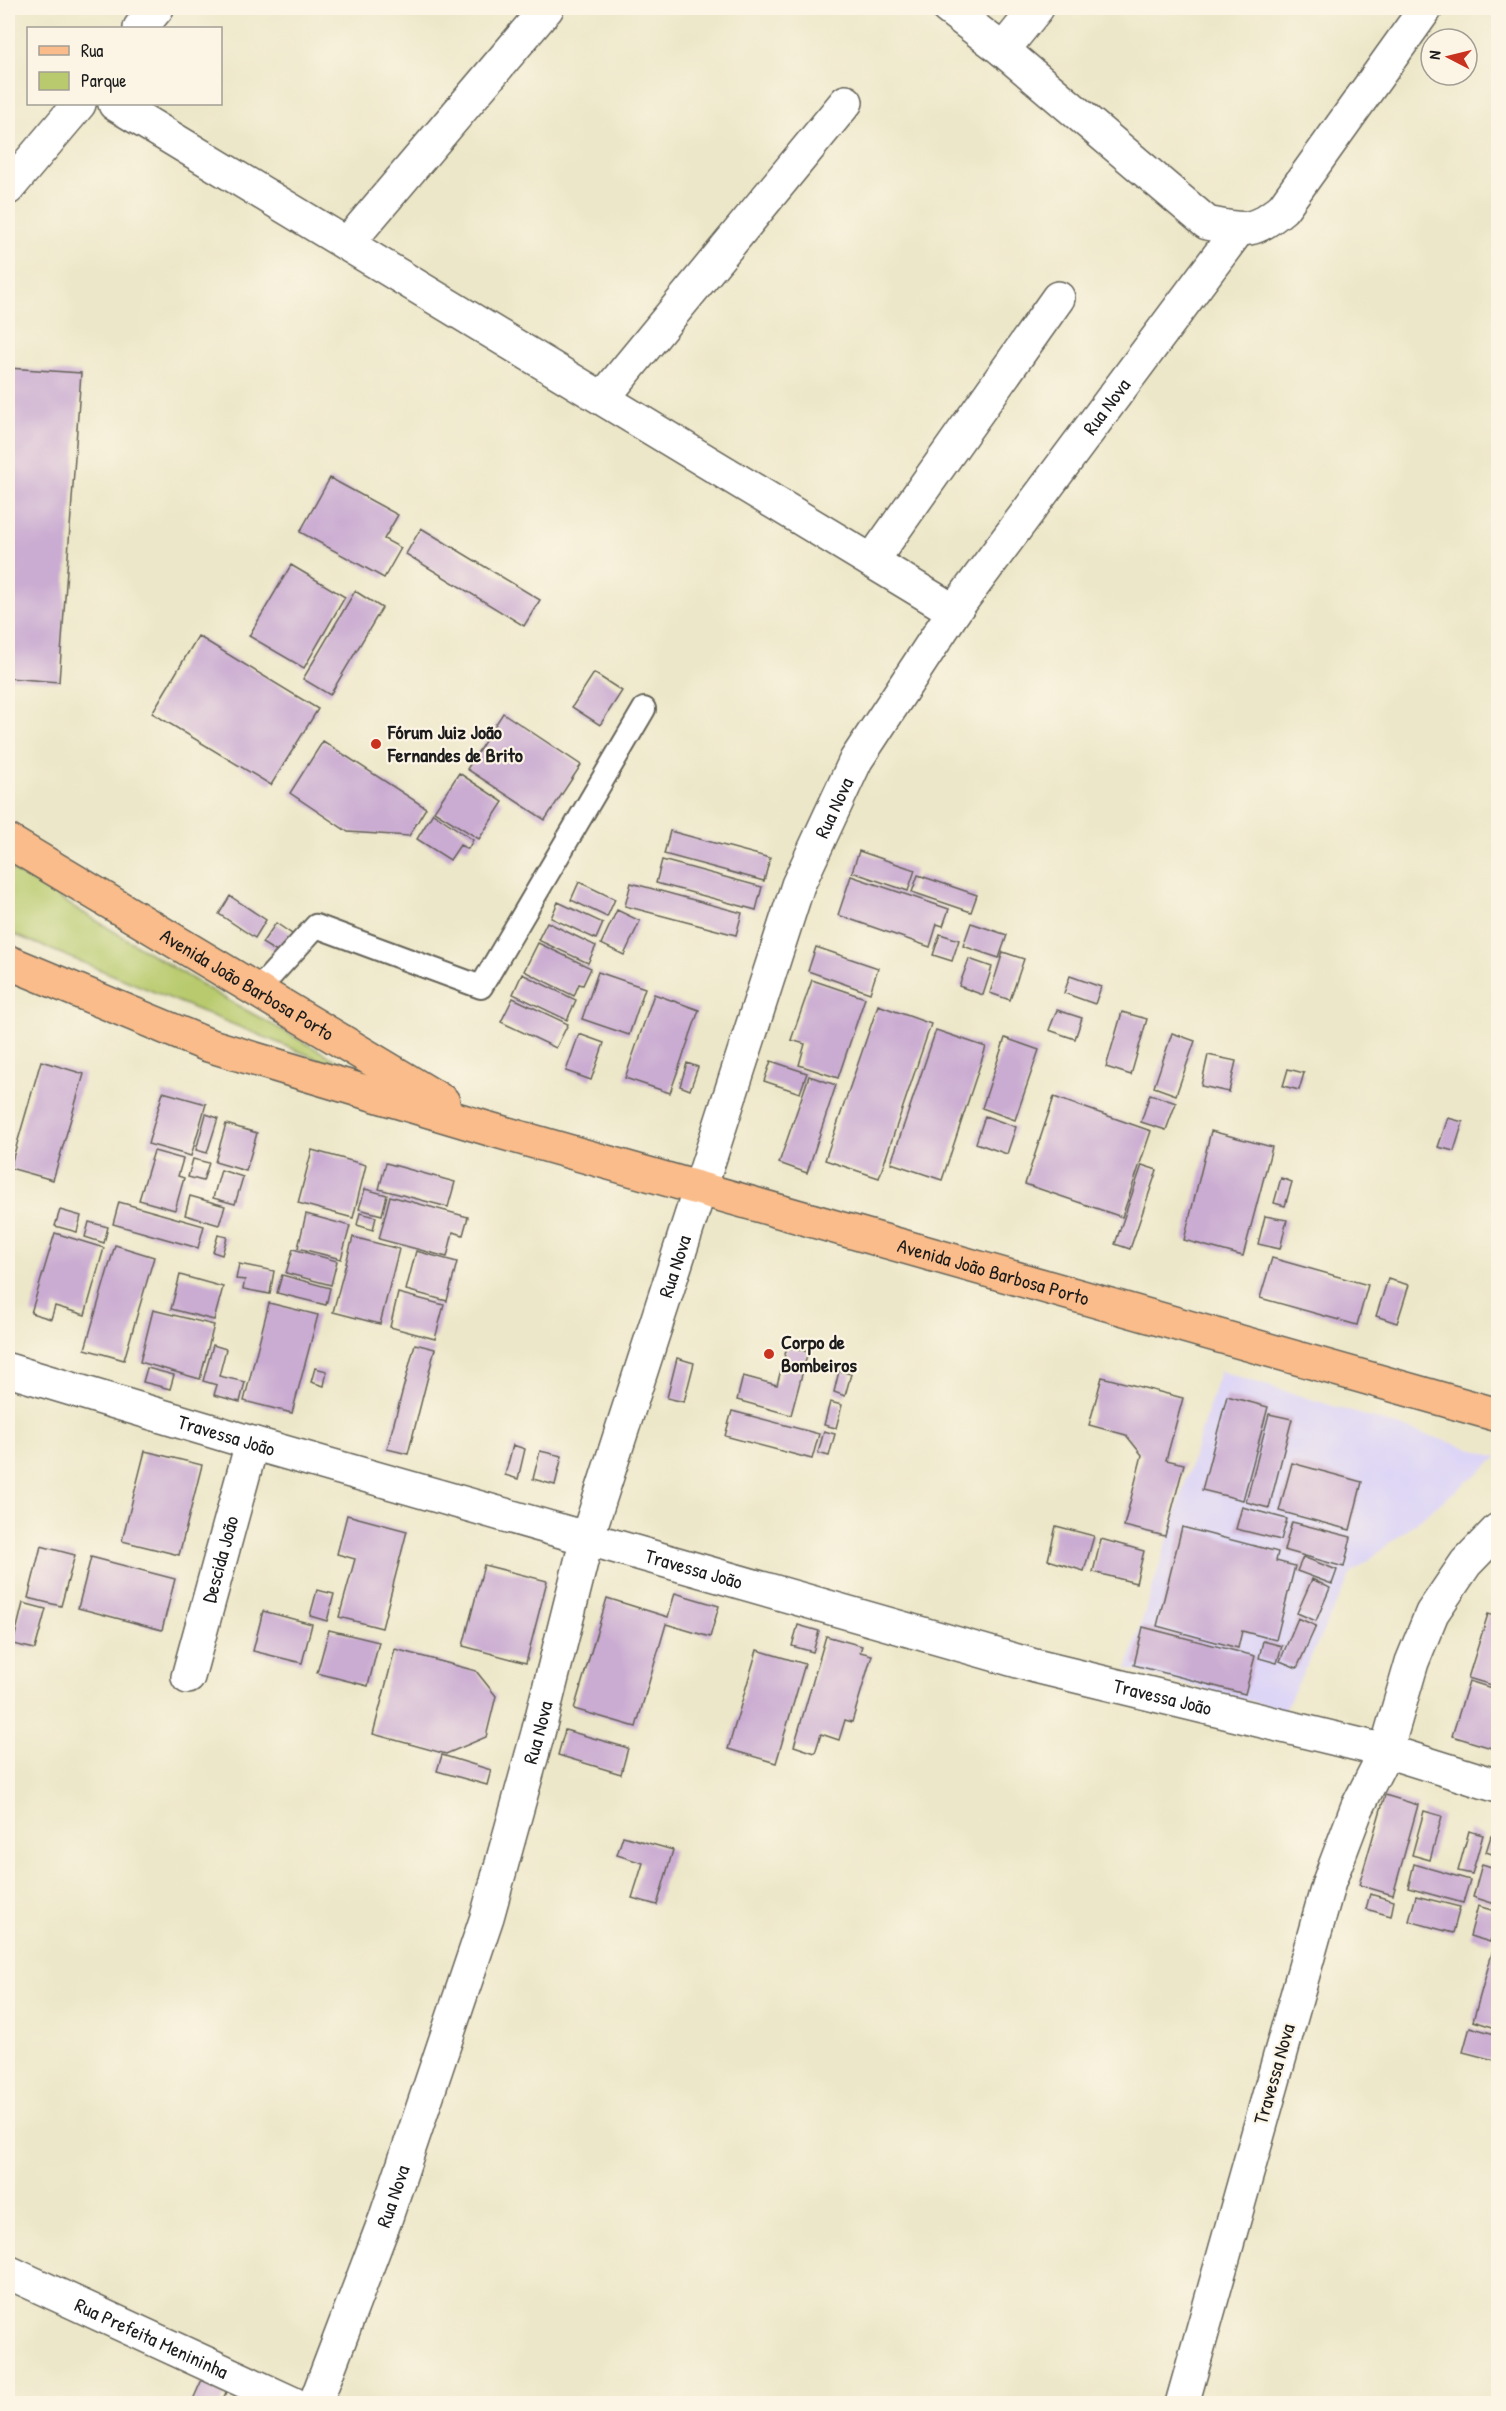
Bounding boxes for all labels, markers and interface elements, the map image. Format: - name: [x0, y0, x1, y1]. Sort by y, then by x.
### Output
- legend: [27, 27, 222, 105]
- north arrow: [1419, 27, 1479, 87]
- text: Rua: [81, 38, 103, 63]
- text: N: [1423, 49, 1446, 61]
- text: Parque: [81, 68, 126, 93]
- street label: Rua Nova: [1076, 372, 1136, 440]
- place label: Fórum Juiz João Fernandes de Brito: [387, 718, 523, 768]
- marker: Fórum Juiz João Fernandes de Brito: [369, 737, 383, 751]
- street label: Rua Nova: [808, 773, 859, 842]
- street label: Avenida João Barbosa Porto: [156, 922, 339, 1047]
- street label: Rua Nova: [652, 1231, 697, 1301]
- street label: Avenida João Barbosa Porto: [895, 1231, 1092, 1311]
- place label: Corpo de Bombeiros: [781, 1328, 857, 1378]
- marker: Corpo de Bombeiros: [762, 1347, 776, 1361]
- street label: Travessa João: [175, 1408, 278, 1462]
- street label: Descida João: [195, 1513, 244, 1606]
- street label: Travessa João: [642, 1542, 746, 1595]
- street label: Travessa João: [1111, 1671, 1214, 1721]
- street label: Rua Nova: [516, 1698, 559, 1767]
- street label: Travessa Nova: [1246, 2020, 1301, 2127]
- street label: Rua Nova: [369, 2161, 416, 2231]
- street label: Rua Prefeita Menininha: [71, 2291, 233, 2385]

